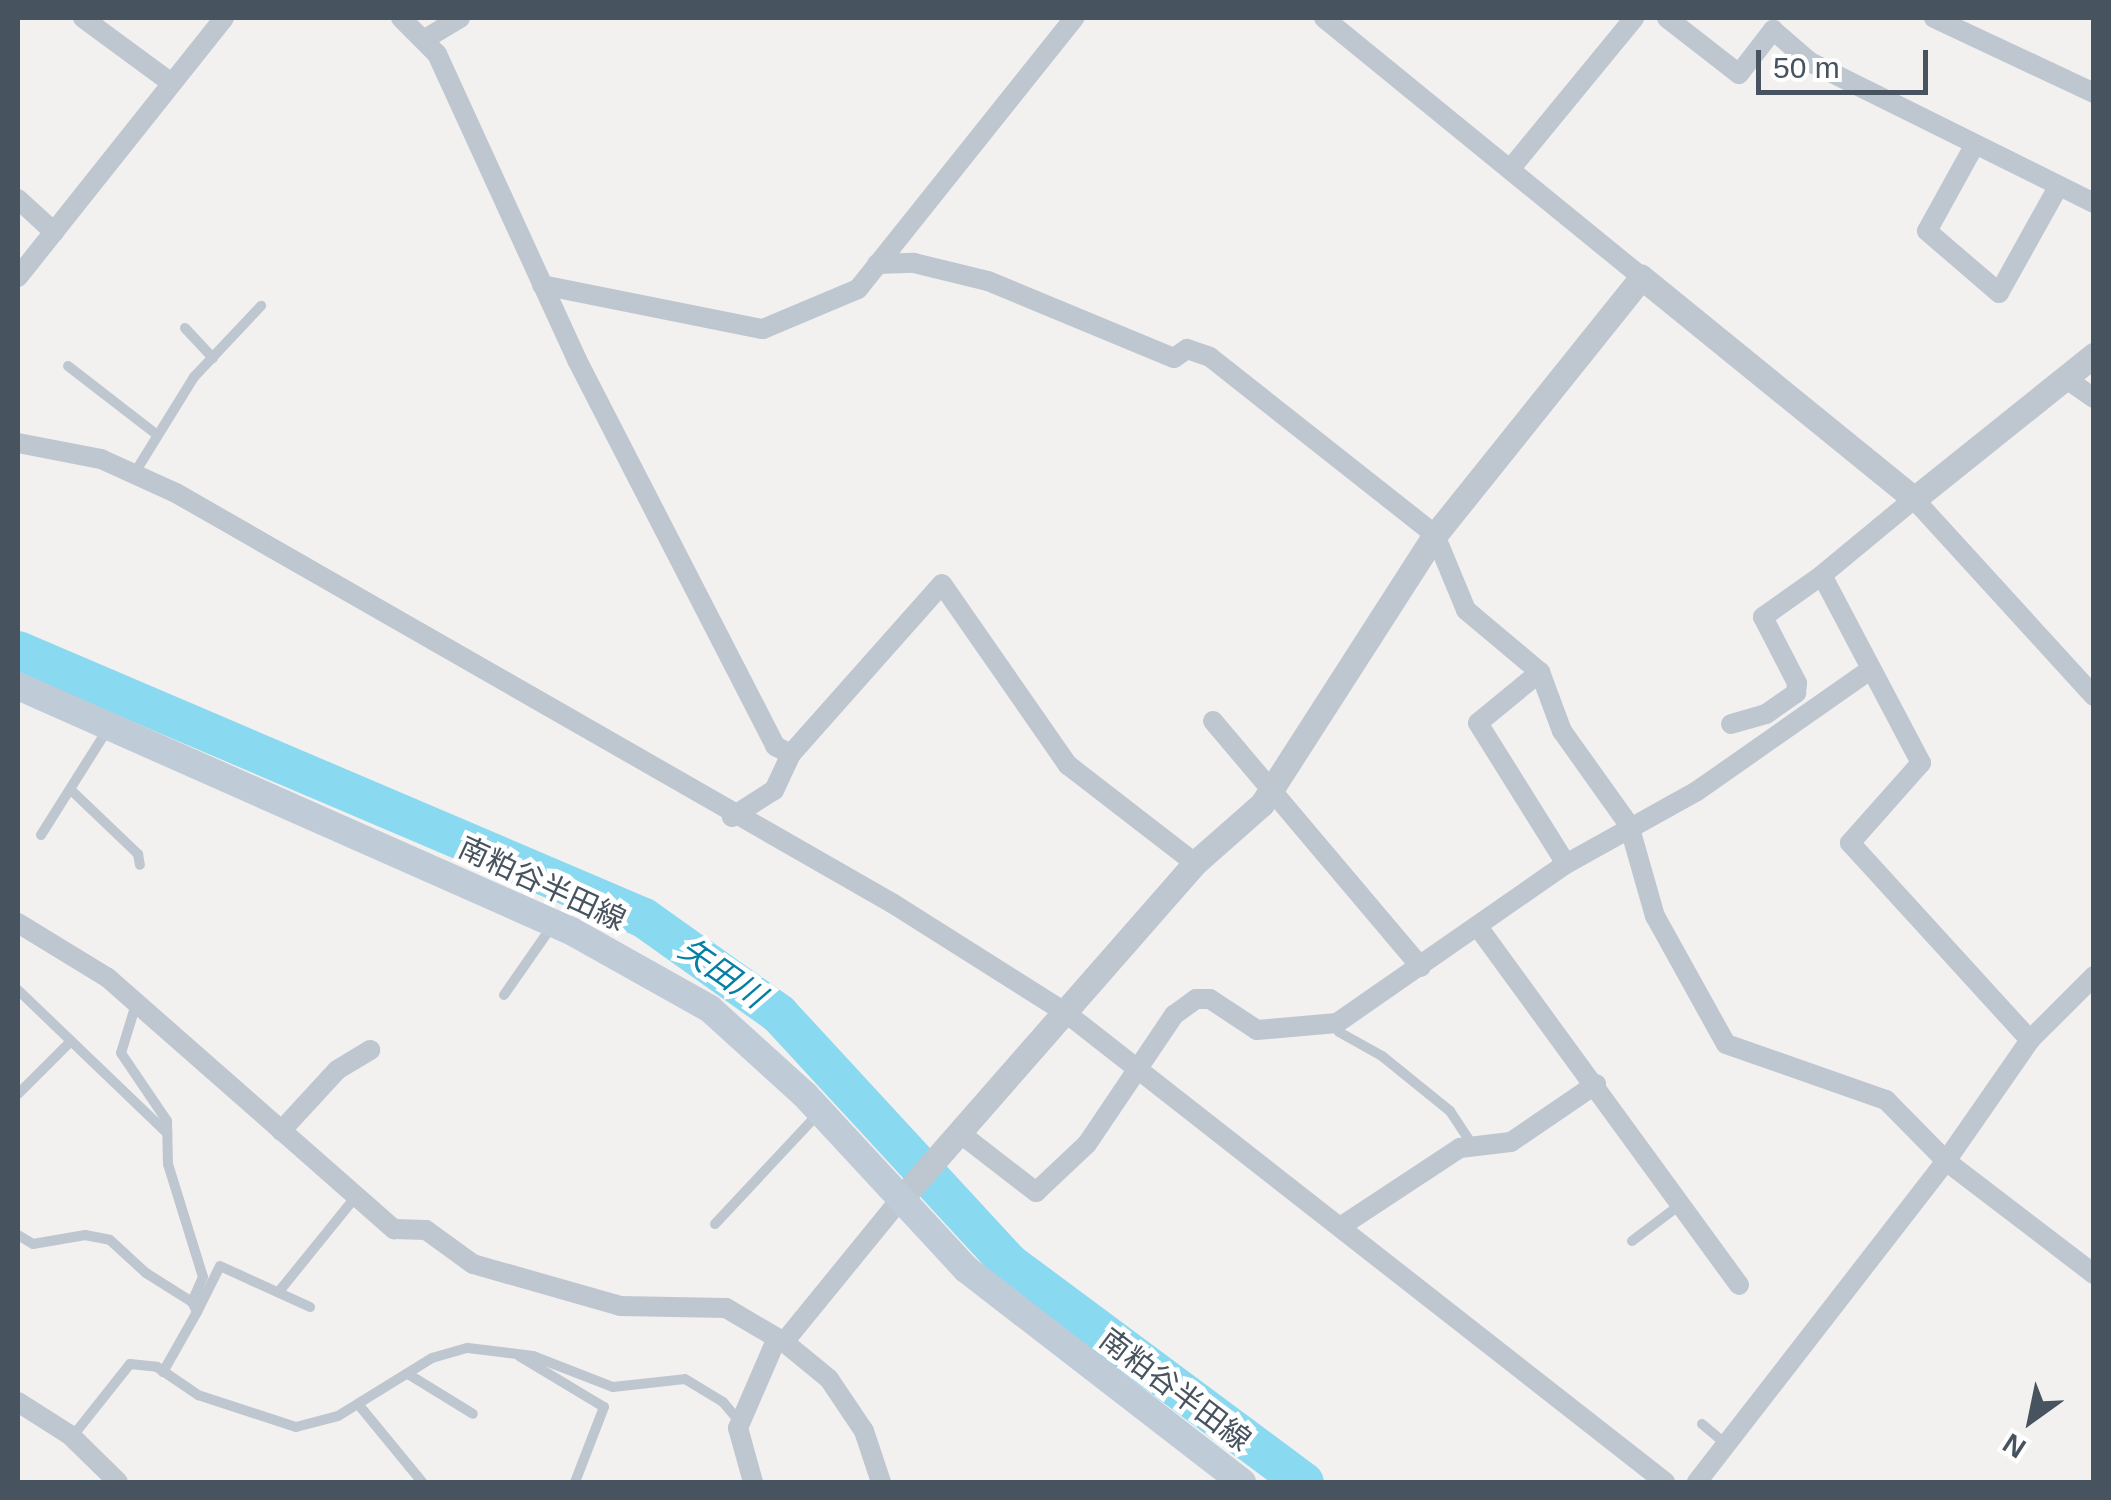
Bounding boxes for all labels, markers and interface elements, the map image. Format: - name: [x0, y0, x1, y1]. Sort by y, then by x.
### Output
- scale bar: [1761, 30, 1934, 92]
- text: 50 m: [1773, 51, 1840, 84]
- street label: 南粕谷半田線: [453, 830, 631, 938]
- water label: 矢田川: [672, 930, 772, 1016]
- street label: 南粕谷半田線: [1092, 1321, 1258, 1459]
- north arrow: [1981, 1370, 2081, 1470]
- text: N: [1997, 1427, 2031, 1464]

